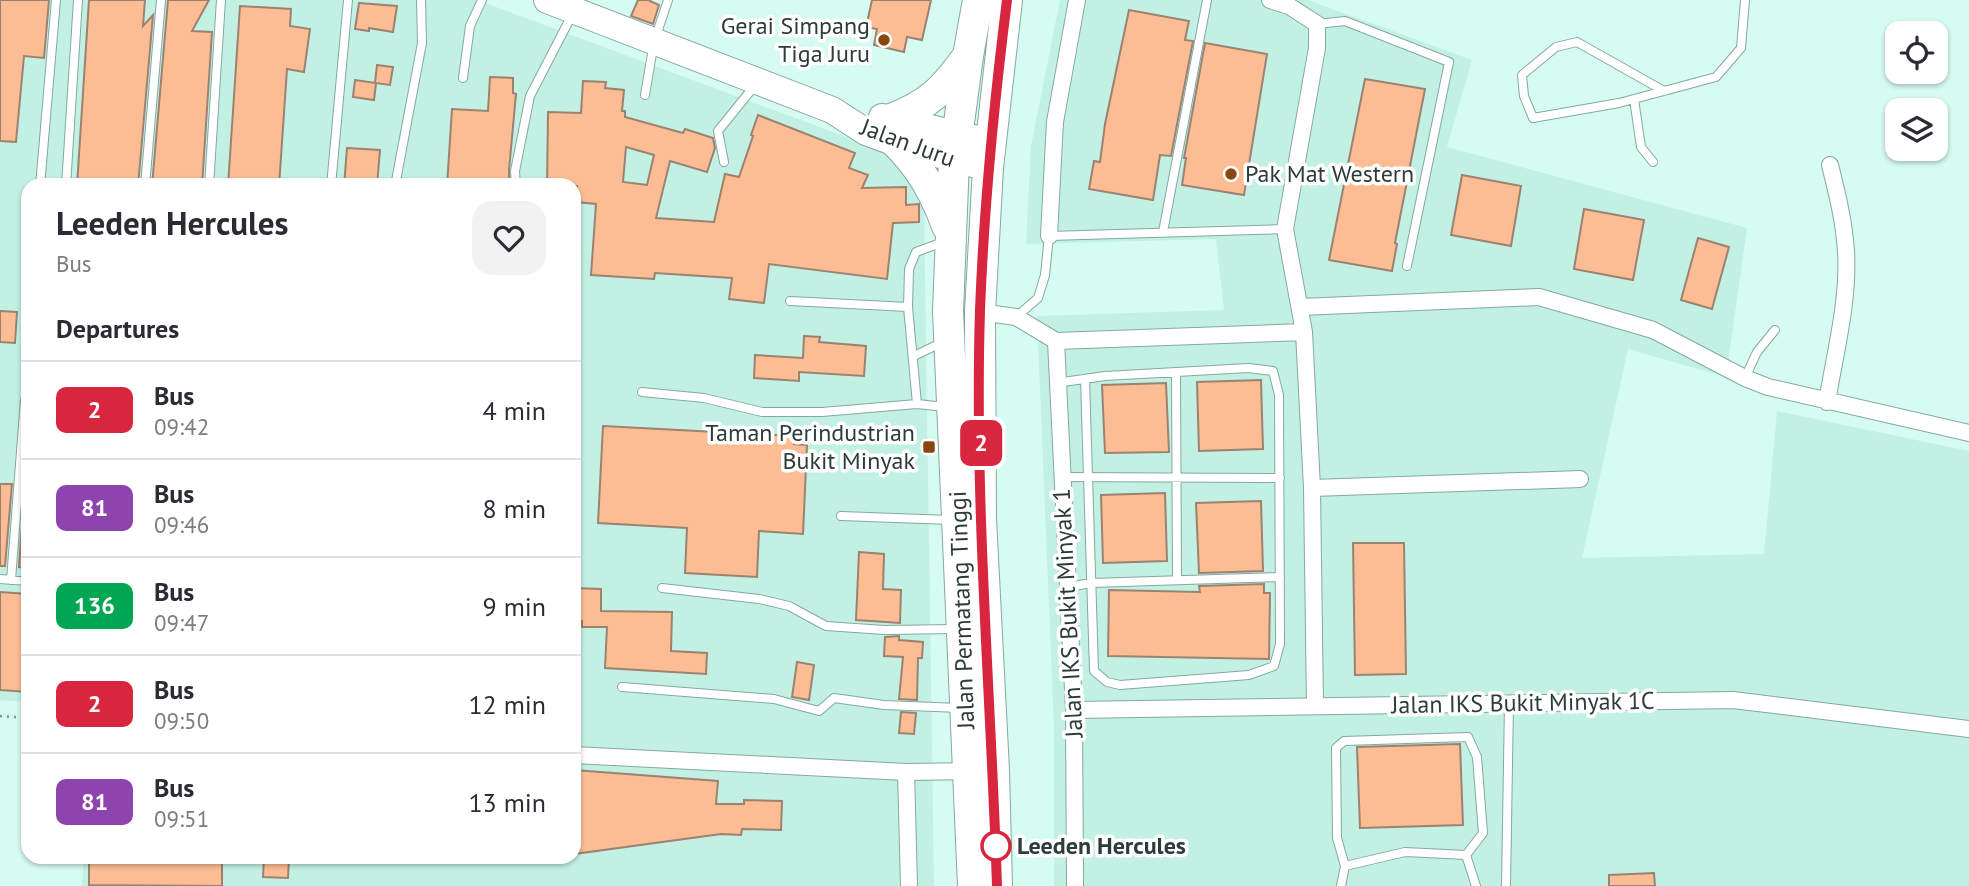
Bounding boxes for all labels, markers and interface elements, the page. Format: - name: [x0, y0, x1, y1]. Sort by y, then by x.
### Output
- place label: Gerai Simpang Tiga Juru: [721, 10, 870, 69]
- map controls: [1885, 21, 1948, 161]
- button: locate: [1885, 21, 1948, 84]
- marker: Gerai Simpang Tiga Juru: [876, 32, 892, 48]
- button: layers: [1885, 98, 1948, 161]
- street label: Jalan Juru: [856, 111, 960, 174]
- place label: Pak Mat Western: [1245, 158, 1414, 189]
- marker: Pak Mat Western: [1223, 166, 1239, 182]
- text: Leeden Hercules: [56, 201, 288, 244]
- button: heart: [472, 201, 546, 275]
- text: Bus: [56, 249, 92, 278]
- text: Departures: [56, 312, 179, 345]
- text: Bus: [154, 379, 194, 412]
- text: 2: [88, 394, 101, 425]
- text: 4 min: [483, 394, 546, 427]
- text: 09:42: [154, 412, 209, 441]
- place label: Taman Perindustrian Bukit Minyak: [705, 417, 915, 476]
- line badge: 2: [958, 420, 1004, 466]
- text: 2: [974, 427, 988, 458]
- marker: Taman Perindustrian Bukit Minyak: [921, 439, 937, 455]
- text: Bus: [154, 477, 194, 510]
- street label: Jalan IKS Bukit Minyak 1: [1045, 488, 1090, 739]
- street label: Jalan Permatang Tinggi: [942, 490, 981, 731]
- text: 81: [81, 492, 108, 523]
- text: 8 min: [483, 492, 546, 525]
- text: 09:46: [154, 510, 209, 539]
- text: Bus: [154, 575, 194, 608]
- text: 136: [74, 590, 115, 621]
- text: 9 min: [483, 590, 546, 623]
- text: 09:47: [154, 608, 209, 637]
- text: Bus: [154, 673, 194, 706]
- street label: Jalan IKS Bukit Minyak 1C: [1390, 685, 1655, 720]
- text: 2: [88, 688, 101, 719]
- text: 12 min: [468, 688, 546, 721]
- text: 09:50: [154, 706, 209, 735]
- text: Bus: [154, 771, 194, 804]
- text: 81: [81, 786, 108, 817]
- text: 13 min: [468, 786, 546, 819]
- text: 09:51: [154, 804, 209, 833]
- place label: Leeden Hercules: [1017, 830, 1186, 861]
- marker: Leeden Hercules: [981, 831, 1011, 861]

